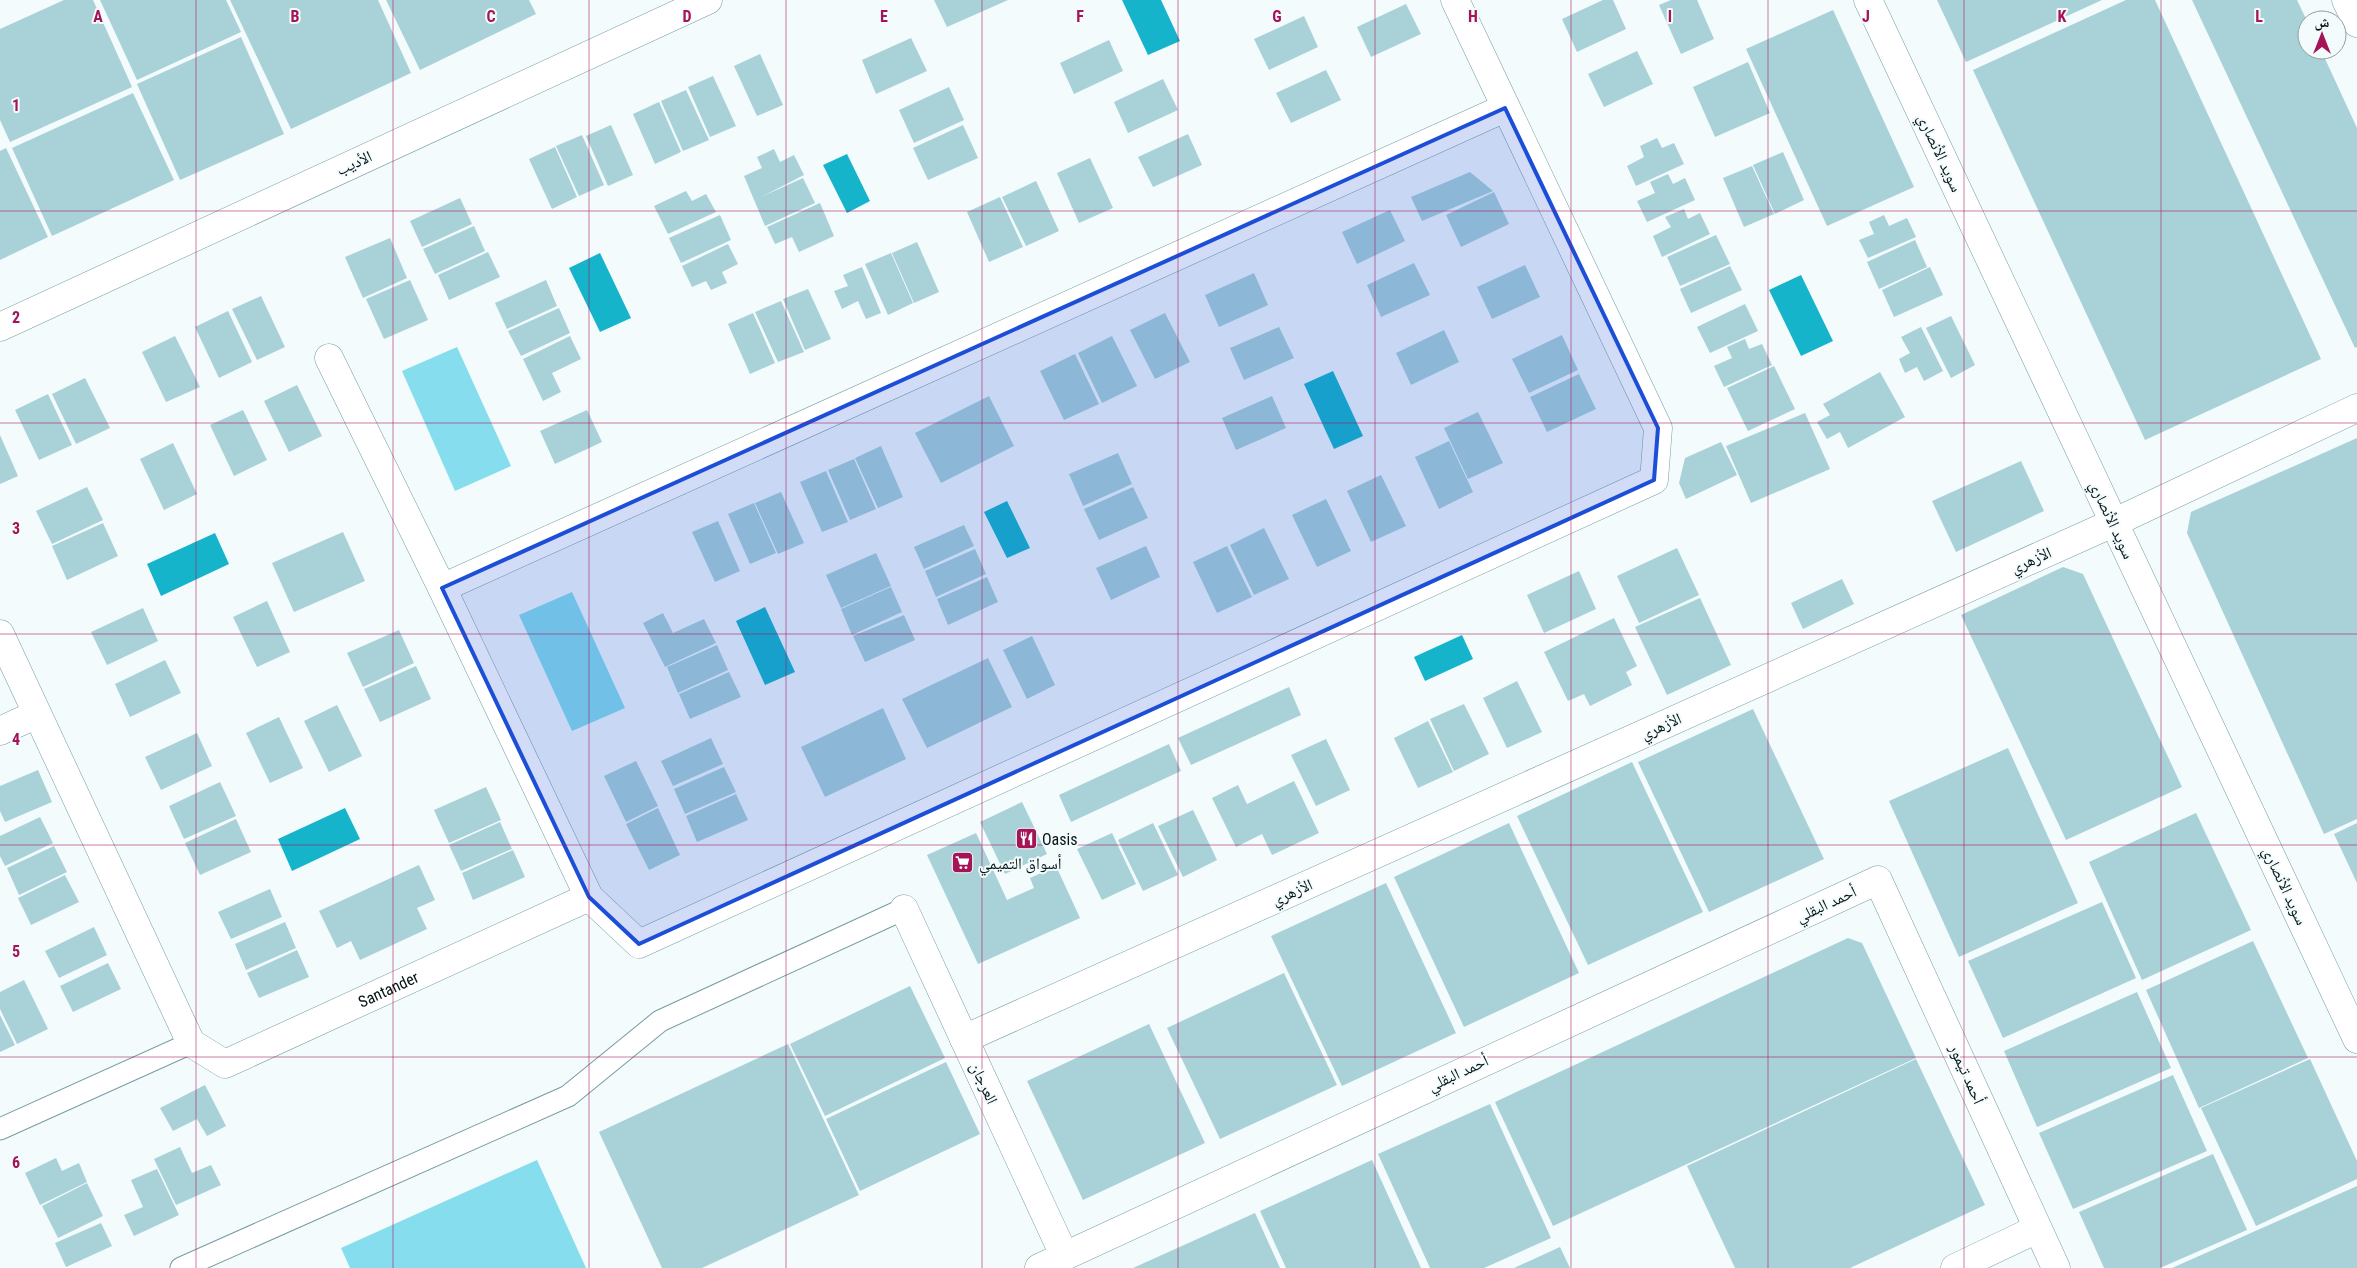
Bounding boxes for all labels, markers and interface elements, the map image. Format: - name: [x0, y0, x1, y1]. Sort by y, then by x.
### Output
- text: A: [93, 7, 103, 26]
- text: B: [291, 7, 300, 26]
- text: C: [486, 7, 496, 26]
- text: D: [682, 7, 692, 26]
- text: E: [880, 7, 888, 26]
- text: F: [1076, 7, 1084, 26]
- text: G: [1272, 7, 1282, 26]
- text: H: [1468, 7, 1478, 26]
- text: I: [1668, 7, 1672, 26]
- text: J: [1862, 7, 1870, 26]
- text: K: [2058, 7, 2067, 26]
- text: L: [2255, 7, 2263, 26]
- north arrow: [2297, 10, 2347, 60]
- text: ش: [2315, 14, 2330, 31]
- text: 1: [12, 96, 20, 115]
- street label: سويد الأنصاري: [1911, 111, 1966, 196]
- street label: الأديب: [333, 147, 375, 179]
- text: 2: [12, 308, 20, 327]
- street label: سويد الأنصاري: [2083, 478, 2138, 563]
- text: 3: [12, 519, 20, 538]
- street label: الأزهري: [2008, 543, 2056, 580]
- street label: الأزهري: [1638, 709, 1686, 746]
- text: 4: [12, 730, 20, 749]
- restaurant icon: Oasis: [1014, 827, 1038, 851]
- place label: Oasis: [1042, 830, 1078, 849]
- street label: سويد الأنصاري: [2256, 844, 2311, 929]
- supermarket icon: أسواق التميمي: [951, 851, 975, 875]
- place label: أسواق التميمي: [979, 854, 1062, 876]
- street label: الأزهري: [1269, 875, 1317, 912]
- street label: أحمد البقلي: [1793, 882, 1861, 929]
- text: 5: [12, 942, 20, 961]
- street label: Santander: [355, 967, 422, 1011]
- street label: أحمد تيمور: [1945, 1040, 1989, 1107]
- street label: أحمد البقلي: [1425, 1051, 1493, 1098]
- street label: العرجان: [965, 1059, 1002, 1107]
- text: 6: [12, 1153, 20, 1172]

